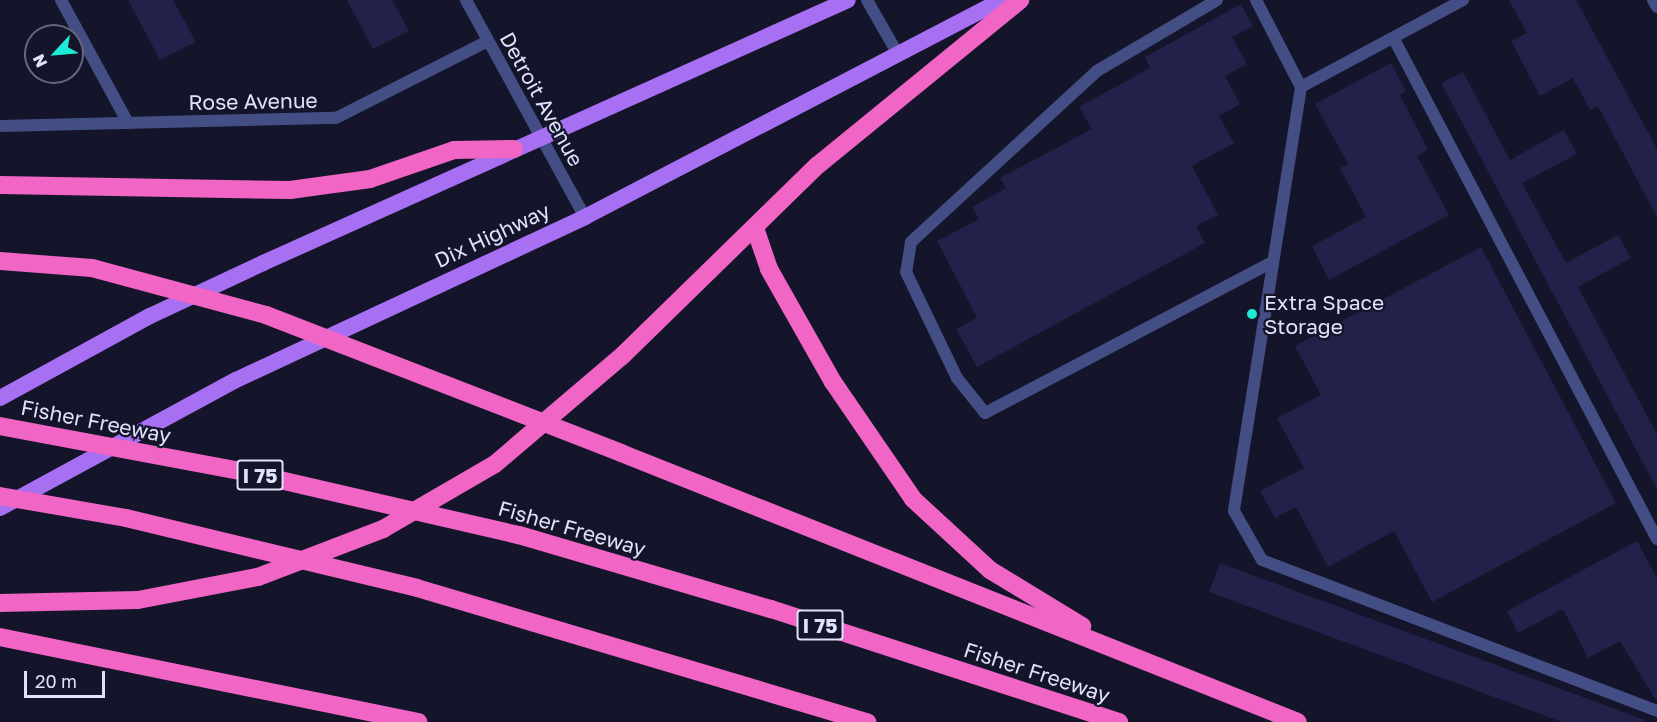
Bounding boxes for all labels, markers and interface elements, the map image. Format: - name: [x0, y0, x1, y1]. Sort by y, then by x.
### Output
- north arrow: [24, 24, 84, 84]
- street label: Detroit Avenue: [495, 28, 589, 170]
- text: N: [28, 51, 51, 71]
- street label: Rose Avenue: [188, 87, 318, 115]
- street label: Dix Highway: [430, 197, 554, 273]
- place label: Extra Space Storage: [1264, 289, 1384, 339]
- marker: Extra Space Storage: [1245, 307, 1259, 321]
- street label: Fisher Freeway: [19, 394, 173, 448]
- road number: I 75: [236, 458, 284, 492]
- street label: Fisher Freeway: [495, 495, 649, 561]
- road number: I 75: [796, 608, 844, 642]
- street label: Fisher Freeway: [961, 636, 1113, 708]
- scale bar: [27, 659, 108, 697]
- text: 20 m: [35, 670, 77, 692]

